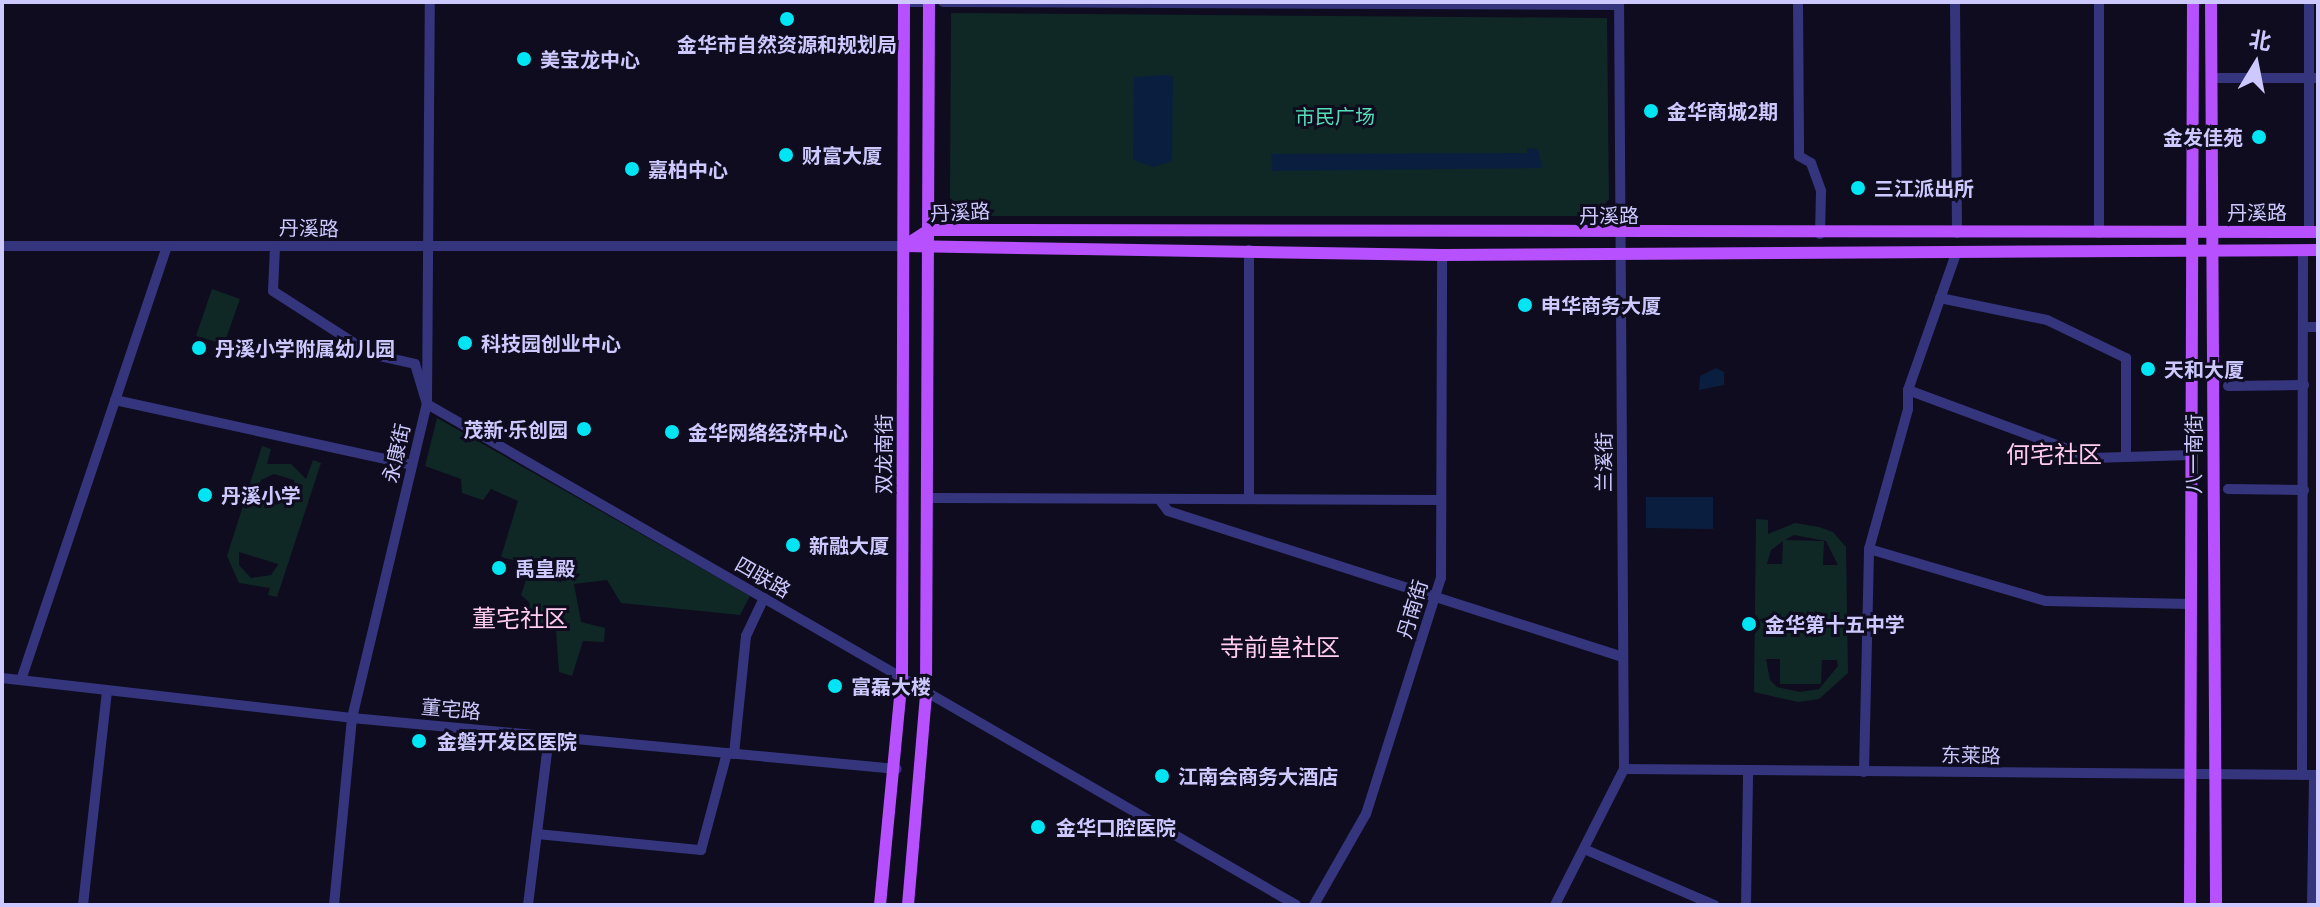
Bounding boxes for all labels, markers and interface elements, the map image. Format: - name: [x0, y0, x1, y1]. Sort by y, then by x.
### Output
- marker: 金华市自然资源和规划局: [778, 10, 796, 28]
- north arrow: [2216, 24, 2296, 104]
- text: 北: [2247, 25, 2273, 56]
- place label: 金华市自然资源和规划局: [677, 32, 897, 56]
- place label: 美宝龙中心: [540, 47, 640, 71]
- marker: 美宝龙中心: [515, 50, 533, 68]
- place label: 金华商城2期: [1667, 99, 1778, 123]
- marker: 金华商城2期: [1642, 102, 1660, 120]
- park label: 市民广场: [1295, 104, 1375, 128]
- place label: 金发佳苑: [2163, 125, 2243, 149]
- marker: 金发佳苑: [2250, 128, 2268, 146]
- place label: 财富大厦: [802, 143, 882, 167]
- marker: 财富大厦: [777, 146, 795, 164]
- place label: 嘉柏中心: [648, 157, 728, 181]
- marker: 嘉柏中心: [623, 160, 641, 178]
- place label: 三江派出所: [1874, 176, 1974, 200]
- marker: 三江派出所: [1849, 179, 1867, 197]
- street label: 丹溪路: [929, 198, 991, 226]
- street label: 丹溪路: [2227, 200, 2287, 224]
- street label: 丹溪路: [1579, 203, 1639, 227]
- street label: 丹溪路: [279, 215, 339, 241]
- place label: 申华商务大厦: [1541, 293, 1661, 317]
- marker: 申华商务大厦: [1516, 296, 1534, 314]
- place label: 科技园创业中心: [481, 331, 621, 355]
- marker: 科技园创业中心: [456, 334, 474, 352]
- place label: 丹溪小学附属幼儿园: [215, 336, 395, 360]
- marker: 丹溪小学附属幼儿园: [190, 339, 208, 357]
- place label: 天和大厦: [2164, 357, 2244, 381]
- marker: 天和大厦: [2139, 360, 2157, 378]
- street label: 双龙南街: [871, 414, 895, 494]
- street label: 八一南街: [2181, 414, 2205, 494]
- place label: 茂新·乐创园: [464, 417, 568, 441]
- marker: 茂新·乐创园: [575, 420, 593, 438]
- place label: 金华网络经济中心: [688, 420, 848, 444]
- street label: 永康街: [378, 421, 414, 485]
- marker: 金华网络经济中心: [663, 423, 681, 441]
- street label: 兰溪街: [1591, 432, 1615, 492]
- district label: 何宅社区: [2006, 441, 2102, 469]
- place label: 丹溪小学: [221, 483, 301, 507]
- marker: 丹溪小学: [196, 486, 214, 504]
- place label: 新融大厦: [809, 533, 889, 557]
- marker: 新融大厦: [784, 536, 802, 554]
- street label: 四联路: [731, 552, 795, 602]
- place label: 禹皇殿: [515, 556, 575, 580]
- marker: 禹皇殿: [490, 559, 508, 577]
- street label: 丹南街: [1392, 577, 1432, 641]
- district label: 董宅社区: [472, 605, 568, 633]
- place label: 金华第十五中学: [1765, 612, 1905, 636]
- marker: 金华第十五中学: [1740, 615, 1758, 633]
- district label: 寺前皇社区: [1220, 634, 1340, 662]
- place label: 富磊大楼: [851, 674, 931, 698]
- marker: 富磊大楼: [826, 677, 844, 695]
- street label: 董宅路: [420, 694, 482, 724]
- place label: 金磐开发区医院: [437, 729, 577, 753]
- marker: 金磐开发区医院: [408, 730, 430, 752]
- street label: 东莱路: [1941, 742, 2001, 768]
- place label: 江南会商务大酒店: [1178, 764, 1338, 788]
- marker: 江南会商务大酒店: [1153, 767, 1171, 785]
- place label: 金华口腔医院: [1056, 815, 1176, 839]
- marker: 金华口腔医院: [1027, 816, 1049, 838]

